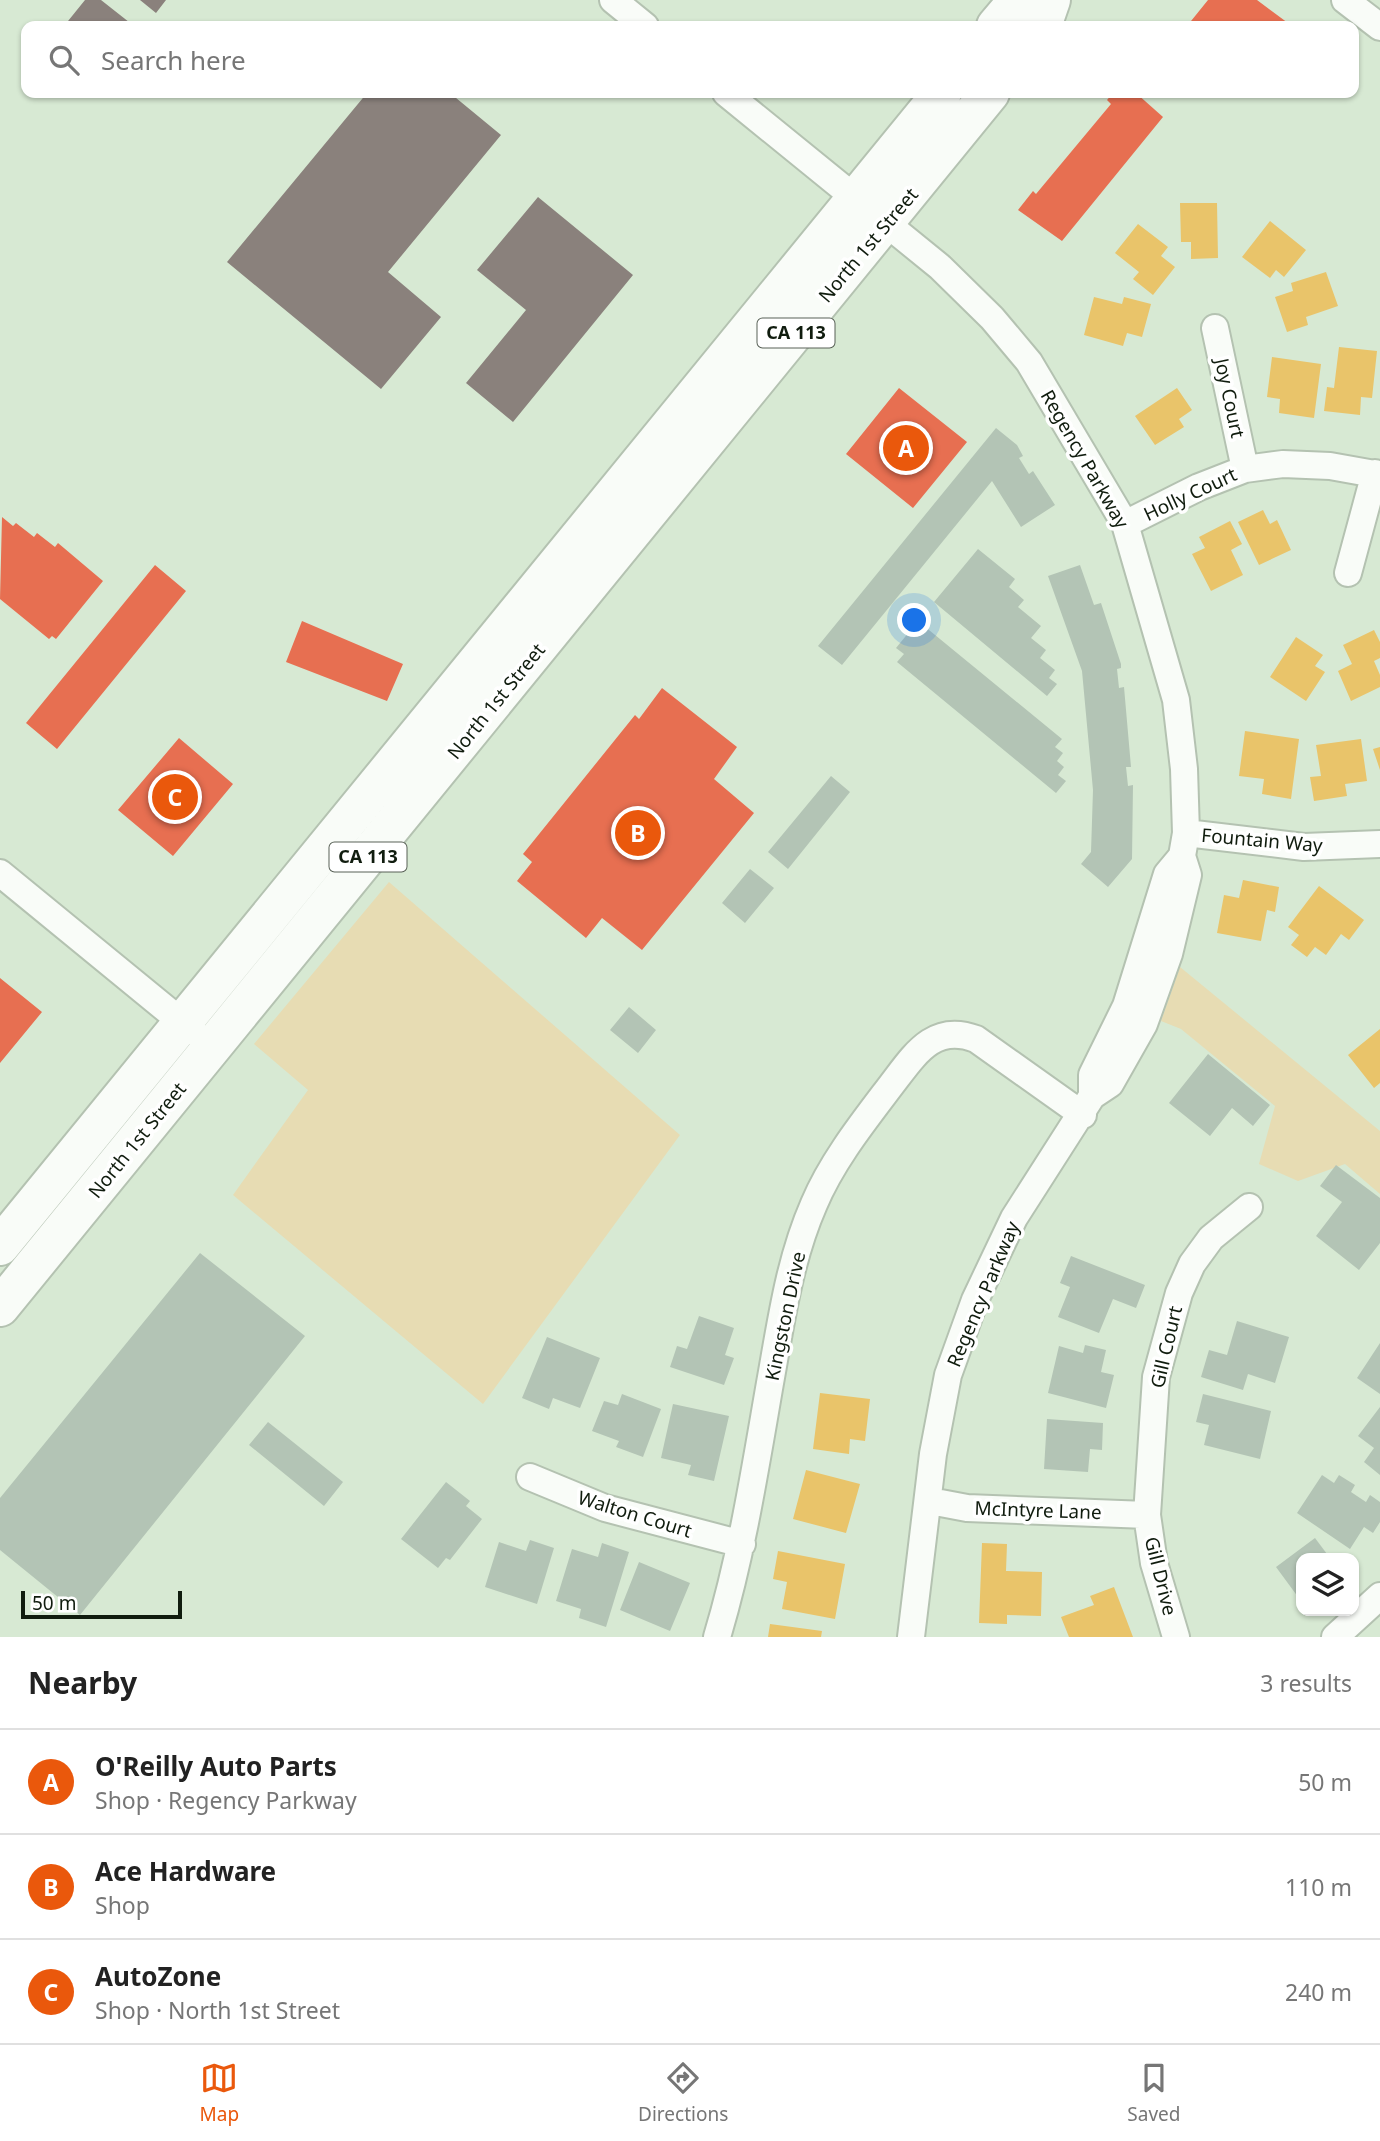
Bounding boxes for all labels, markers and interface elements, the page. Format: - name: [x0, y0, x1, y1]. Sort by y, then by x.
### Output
- search box: [21, 21, 1359, 98]
- icon: search: [45, 41, 83, 79]
- text: Search here: [101, 42, 246, 78]
- street label: North 1st Street: [812, 182, 924, 308]
- road number: CA 113: [758, 318, 834, 348]
- street label: Joy Court: [1208, 354, 1251, 440]
- street label: Regency Parkway: [1035, 385, 1135, 533]
- pin: A: [883, 422, 929, 474]
- street label: Holly Court: [1139, 461, 1241, 527]
- your location: [897, 603, 931, 637]
- street label: North 1st Street: [441, 637, 551, 764]
- pin: C: [152, 771, 198, 823]
- pin: B: [615, 807, 661, 859]
- street label: Fountain Way: [1200, 822, 1324, 858]
- road number: CA 113: [330, 842, 406, 872]
- street label: North 1st Street: [82, 1076, 192, 1203]
- street label: Regency Parkway: [941, 1217, 1026, 1371]
- street label: Kingston Drive: [759, 1249, 811, 1383]
- street label: Gill Court: [1144, 1303, 1188, 1391]
- street label: Walton Court: [575, 1484, 695, 1544]
- street label: McIntyre Lane: [974, 1495, 1102, 1525]
- street label: Gill Drive: [1139, 1534, 1183, 1618]
- map controls: [1296, 1553, 1359, 1616]
- button: layers: [1296, 1553, 1359, 1616]
- scale bar: [21, 1588, 182, 1620]
- text: 50 m: [32, 1590, 76, 1616]
- text: Nearby: [28, 1662, 137, 1703]
- text: 3 results: [1260, 1667, 1352, 1699]
- text: O'Reilly Auto Parts: [95, 1748, 337, 1784]
- text: A: [43, 1766, 59, 1798]
- text: 50 m: [1298, 1766, 1352, 1798]
- text: Shop · Regency Parkway: [95, 1784, 357, 1816]
- text: Ace Hardware: [95, 1853, 276, 1889]
- text: B: [43, 1871, 59, 1903]
- text: 110 m: [1285, 1871, 1352, 1903]
- text: Shop: [95, 1889, 150, 1921]
- text: AutoZone: [95, 1958, 221, 1994]
- text: C: [44, 1976, 58, 2008]
- text: 240 m: [1285, 1976, 1352, 2008]
- text: Shop · North 1st Street: [95, 1994, 340, 2026]
- tab: Map: [200, 2059, 239, 2127]
- tab: Directions: [638, 2059, 728, 2127]
- tab: Saved: [1127, 2059, 1180, 2127]

